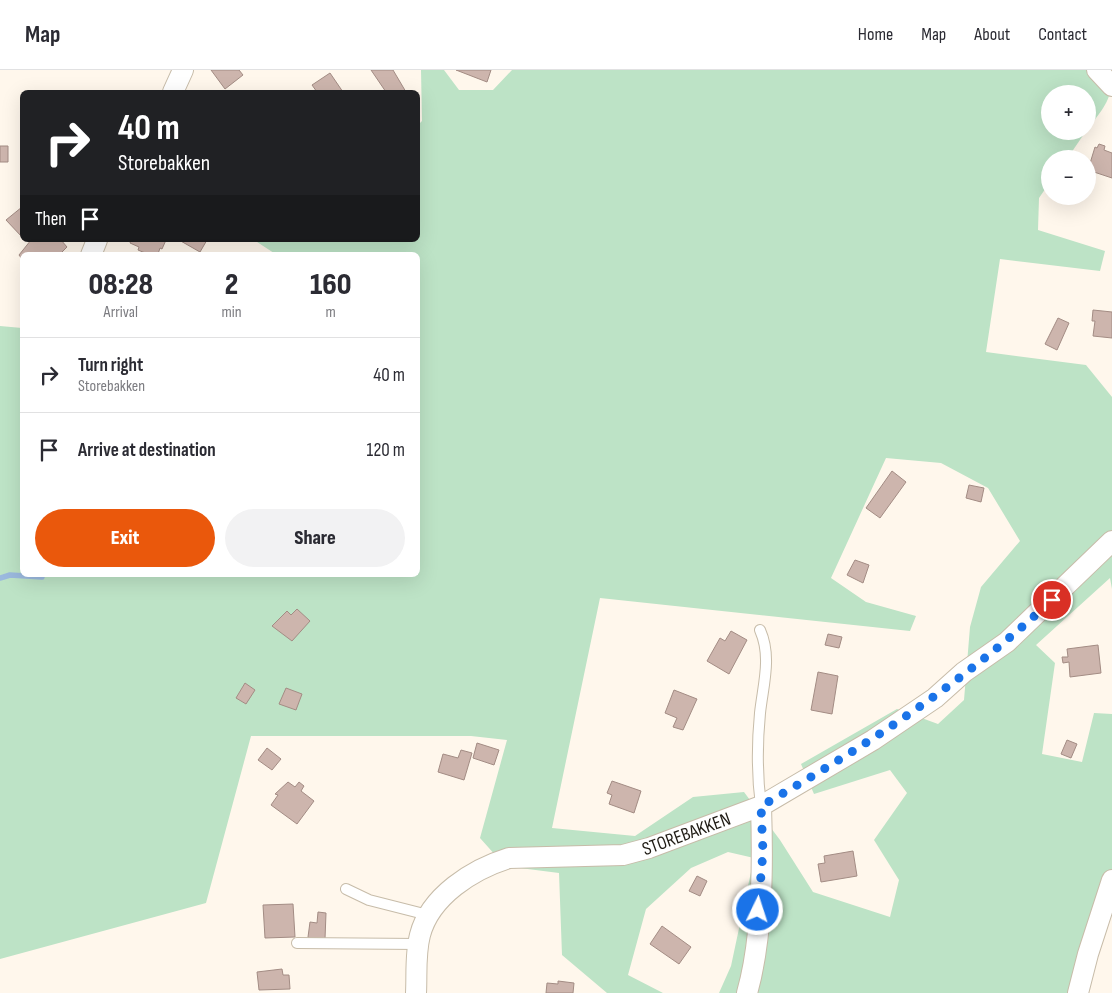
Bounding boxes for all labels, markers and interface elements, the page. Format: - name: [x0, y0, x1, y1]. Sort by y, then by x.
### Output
- text: Map: [25, 20, 60, 49]
- text: Home: [858, 24, 893, 45]
- text: Map: [921, 24, 946, 45]
- text: About: [974, 24, 1010, 45]
- text: Contact: [1038, 24, 1087, 45]
- map controls: [1041, 85, 1096, 205]
- button: +: [1041, 85, 1096, 140]
- text: 40 m: [118, 107, 180, 150]
- icon: right: [35, 110, 100, 175]
- text: Storebakken: [118, 150, 210, 177]
- button: −: [1041, 150, 1096, 205]
- icon: arrive: [76, 205, 104, 233]
- text: Then: [35, 208, 66, 231]
- text: 08:28: [88, 267, 153, 303]
- text: 2: [225, 267, 238, 303]
- text: 160: [310, 267, 352, 303]
- text: Arrival: [104, 303, 138, 322]
- text: min: [221, 303, 242, 322]
- text: m: [326, 303, 336, 322]
- text: Turn right: [78, 354, 143, 377]
- icon: right: [35, 361, 63, 389]
- text: 40 m: [373, 364, 405, 387]
- text: Storebakken: [78, 377, 145, 396]
- icon: arrive: [35, 436, 63, 464]
- text: Arrive at destination: [78, 439, 216, 462]
- text: 120 m: [367, 439, 405, 462]
- button: Exit: [35, 509, 215, 567]
- button: Share: [225, 509, 405, 567]
- pin: [1031, 579, 1073, 621]
- icon: arrive: [1038, 586, 1066, 614]
- street label: STOREBAKKEN: [639, 808, 734, 861]
- position arrow: [731, 883, 783, 935]

